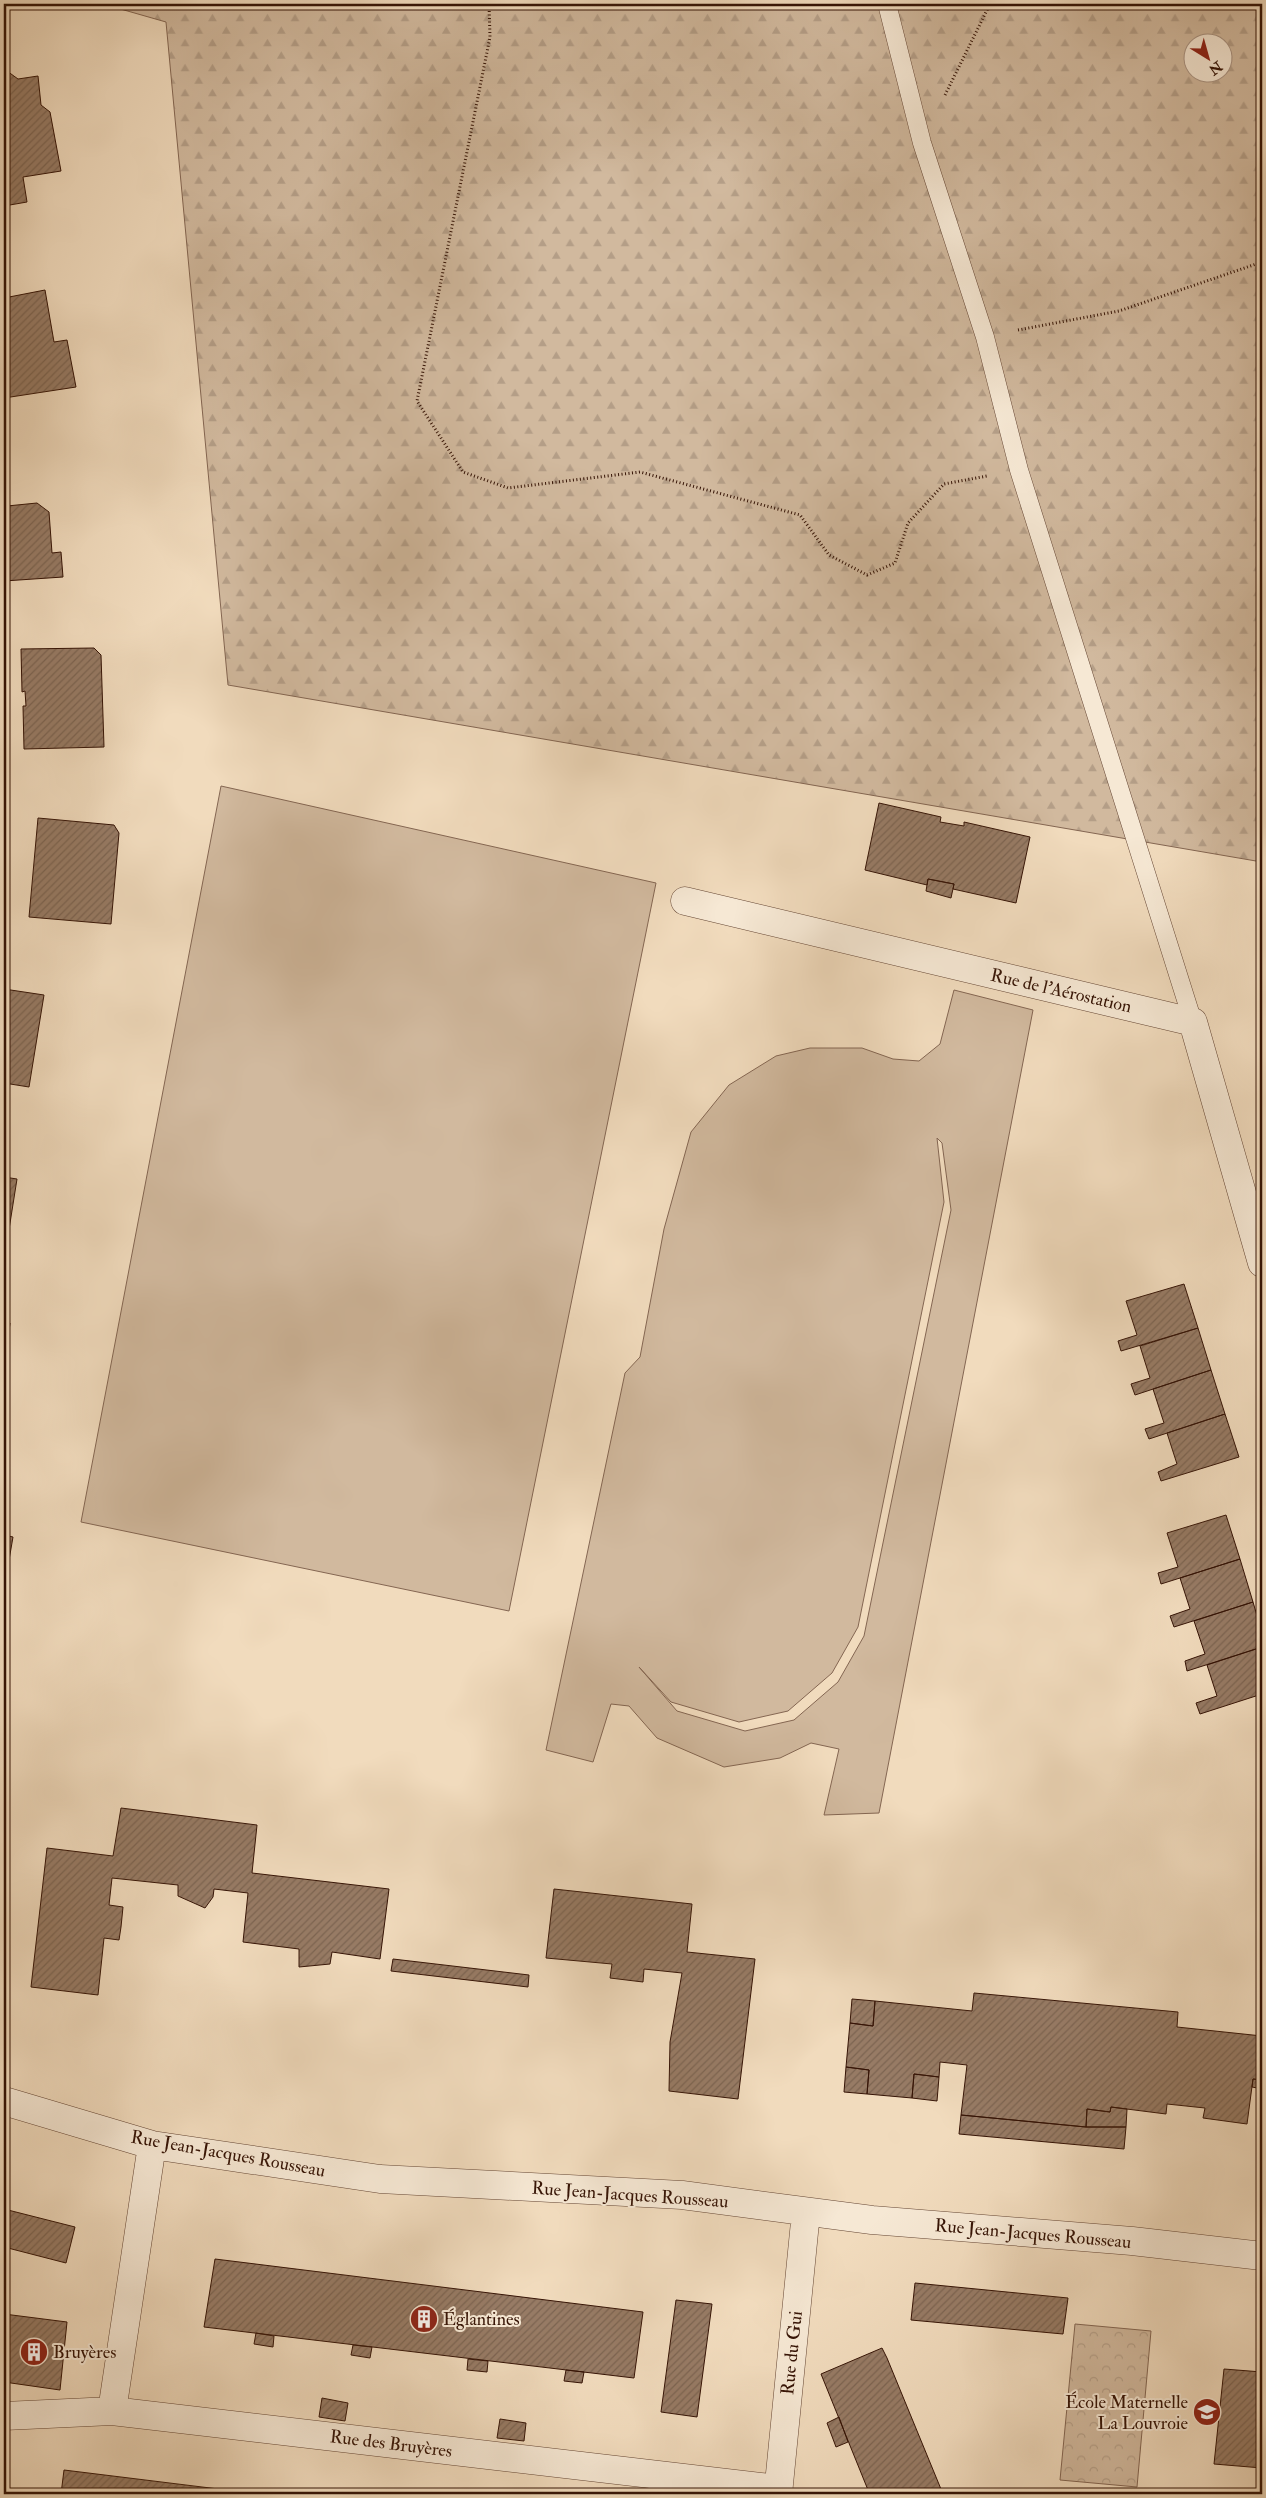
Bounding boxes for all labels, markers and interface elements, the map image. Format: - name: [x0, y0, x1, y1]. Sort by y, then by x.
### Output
- north arrow: [1184, 32, 1234, 82]
- text: N: [1205, 57, 1226, 79]
- street label: Rue de l'Aérostation: [988, 964, 1134, 1018]
- street label: Rue Jean-Jacques Rousseau: [129, 2126, 327, 2182]
- street label: Rue Jean-Jacques Rousseau: [531, 2177, 729, 2213]
- street label: Rue Jean-Jacques Rousseau: [934, 2214, 1132, 2254]
- building icon: Églantines: [409, 2304, 439, 2334]
- place label: Églantines: [443, 2308, 520, 2331]
- street label: Rue du Gui: [776, 2310, 808, 2396]
- building icon: Bruyères: [19, 2337, 49, 2367]
- place label: Bruyères: [53, 2341, 116, 2364]
- place label: École Maternelle La Louvroie: [1065, 2391, 1188, 2435]
- school or university icon: École Maternelle La Louvroie: [1192, 2397, 1222, 2427]
- street label: Rue des Bruyères: [329, 2425, 453, 2463]

